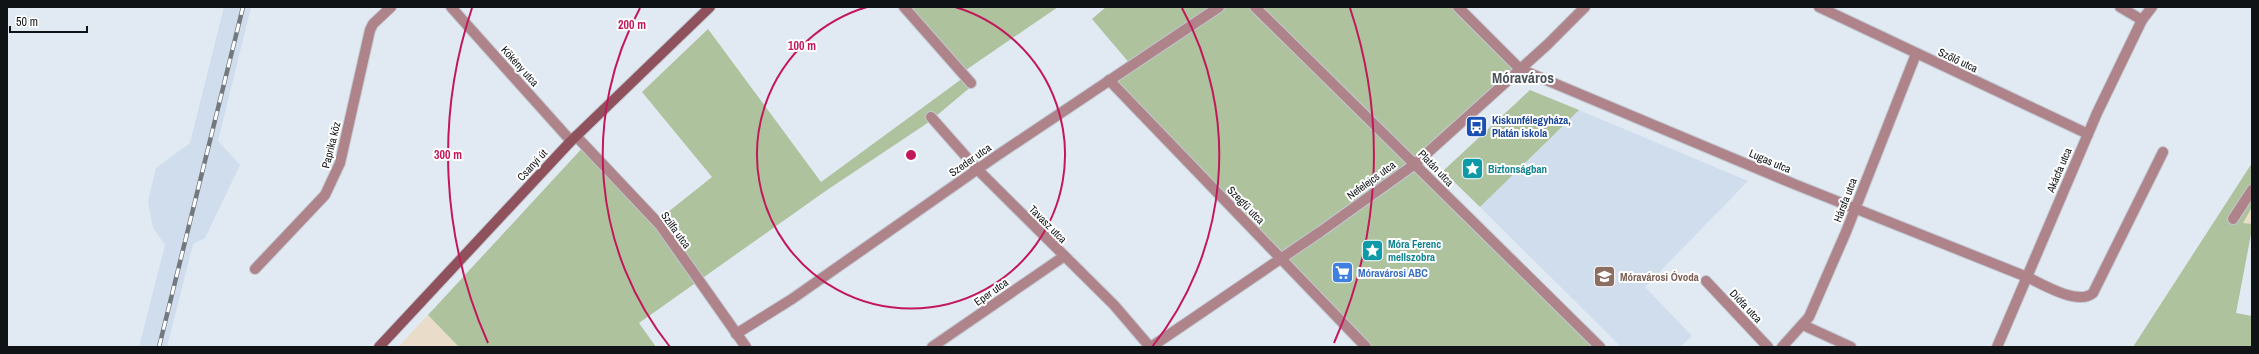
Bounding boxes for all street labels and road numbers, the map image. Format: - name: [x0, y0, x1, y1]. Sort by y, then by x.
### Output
- street label: Kökény utca: [498, 43, 542, 89]
- street label: Szőlő utca: [1936, 45, 1980, 75]
- street label: Paprika köz: [318, 120, 344, 170]
- street label: Szeder utca: [946, 140, 994, 180]
- street label: Csanyi út: [514, 146, 550, 184]
- street label: Lugas utca: [1747, 146, 1793, 176]
- street label: Akácfa utca: [2043, 146, 2075, 195]
- street label: Platán utca: [1415, 147, 1457, 189]
- street label: Nefelejcs utca: [1344, 158, 1398, 202]
- street label: Hársfa utca: [1830, 176, 1860, 224]
- street label: Szegfű utca: [1224, 183, 1268, 227]
- street label: Tavasz utca: [1026, 202, 1070, 246]
- street label: Szilfa utca: [658, 209, 694, 251]
- street label: Eper utca: [971, 275, 1011, 309]
- street label: Diófa utca: [1727, 286, 1765, 326]

